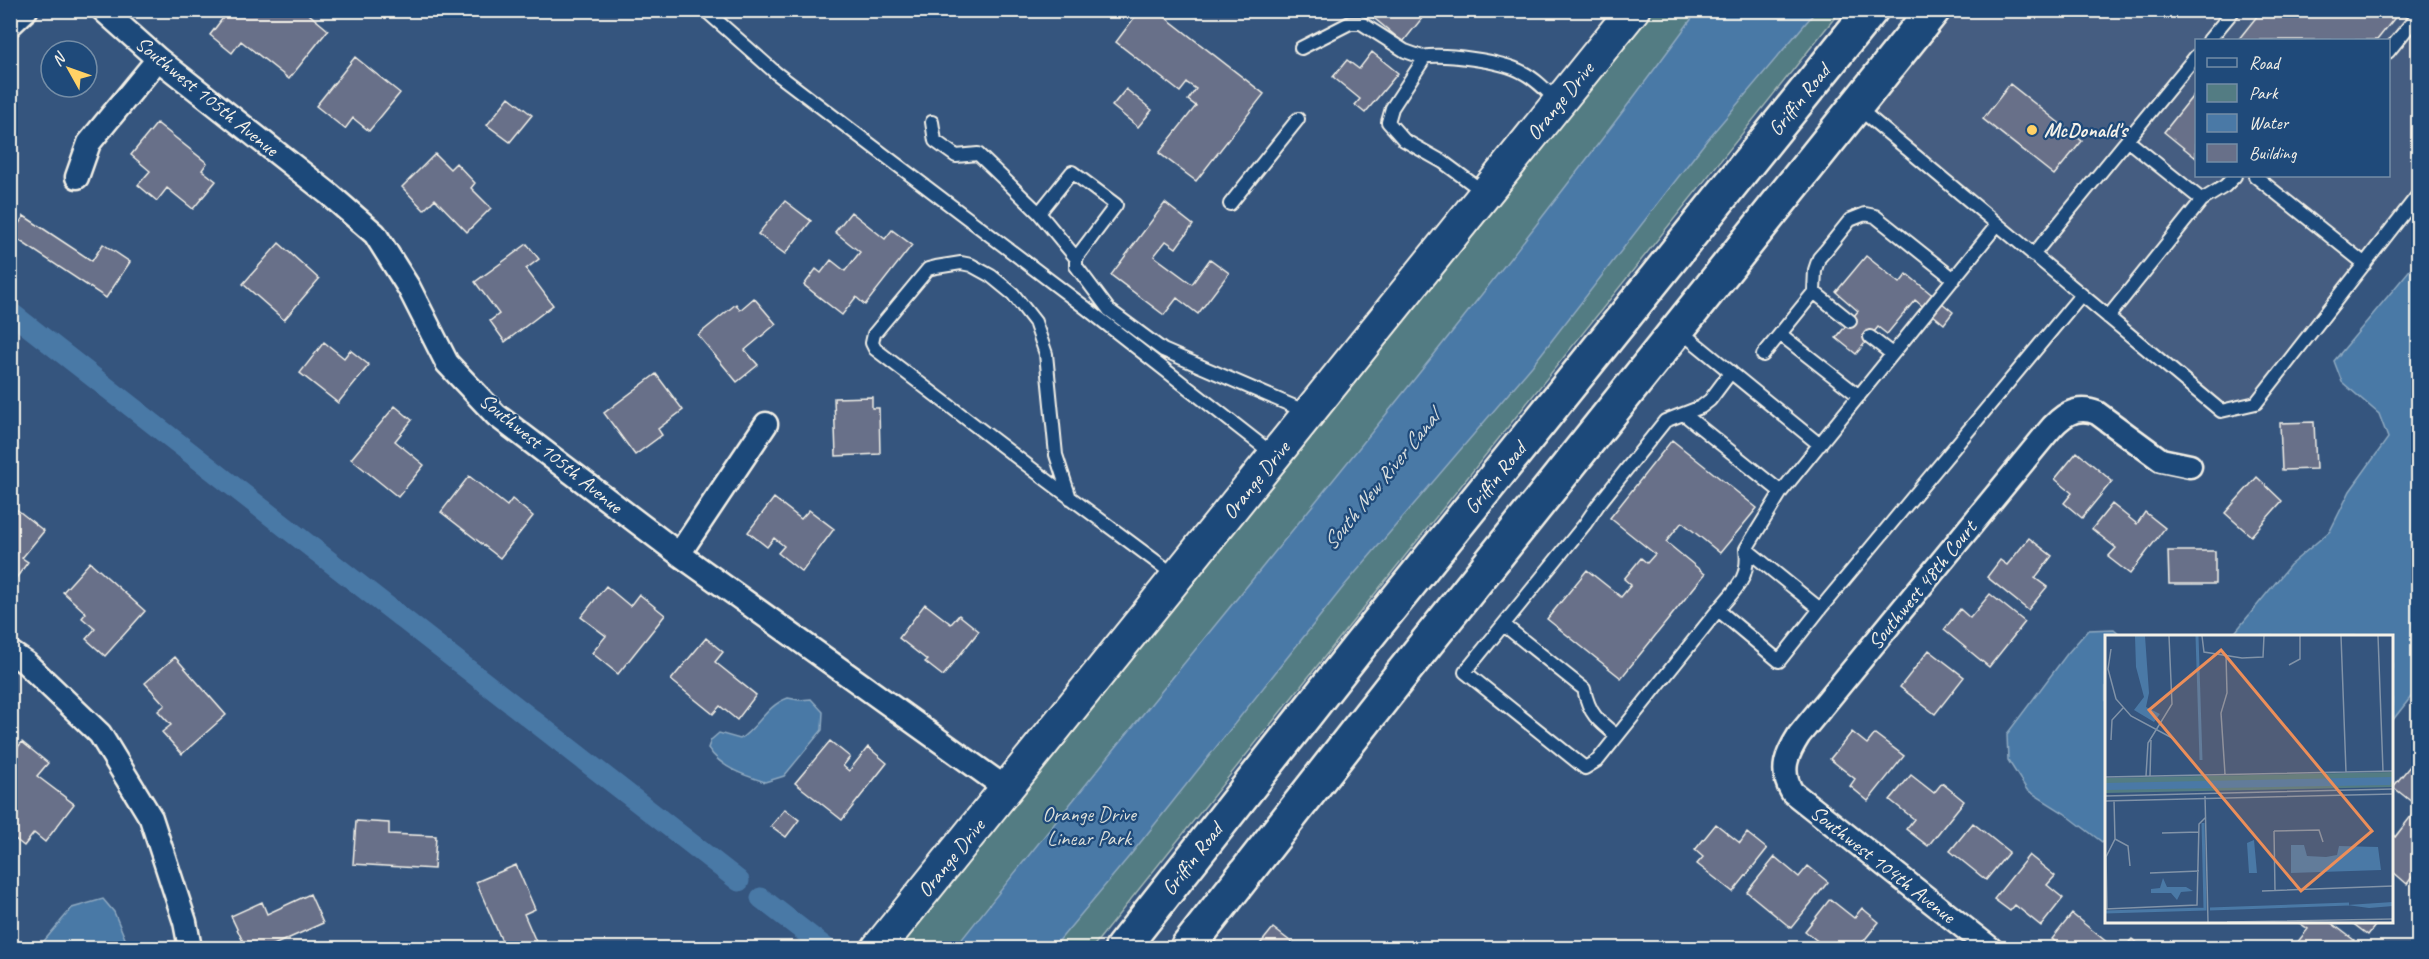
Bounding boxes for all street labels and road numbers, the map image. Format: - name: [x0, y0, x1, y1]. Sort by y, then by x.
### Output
- street label: Southwest 105th Avenue: [130, 30, 285, 162]
- street label: Orange Drive: [1520, 55, 1601, 146]
- street label: Griffin Road: [1762, 57, 1838, 141]
- street label: Southwest 105th Avenue: [474, 387, 629, 519]
- street label: Orange Drive: [1216, 434, 1297, 525]
- street label: Griffin Road: [1458, 435, 1534, 519]
- street label: Southwest 48th Court: [1862, 514, 1983, 655]
- street label: Southwest 104th Avenue: [1805, 799, 1962, 929]
- street label: Orange Drive: [911, 812, 992, 903]
- street label: Griffin Road: [1156, 815, 1230, 900]

